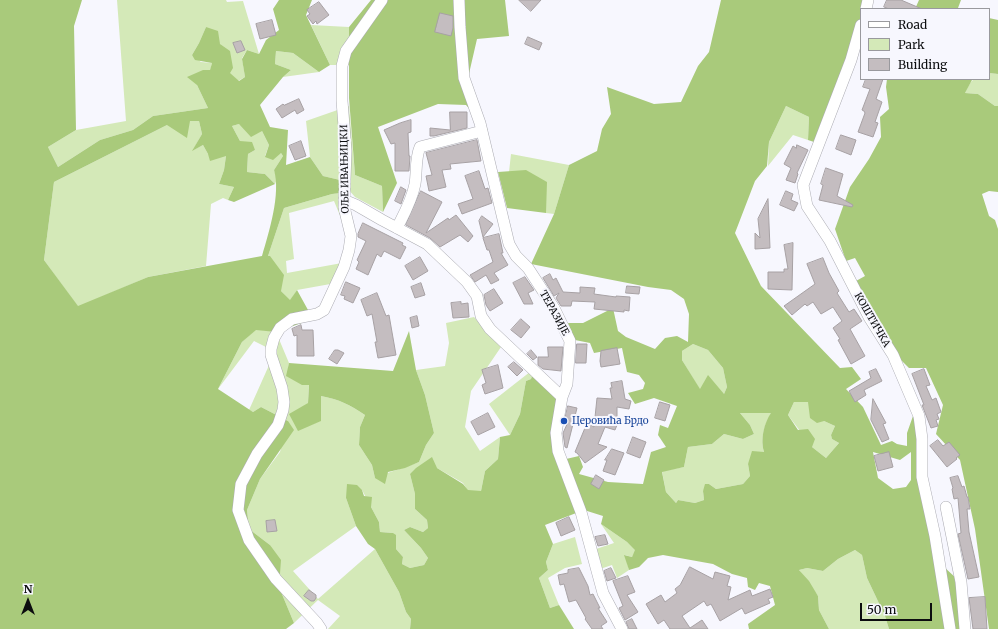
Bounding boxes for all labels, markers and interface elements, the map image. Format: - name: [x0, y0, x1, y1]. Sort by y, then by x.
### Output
- legend: [860, 8, 990, 80]
- text: Road: [898, 17, 927, 32]
- text: Park: [898, 37, 925, 52]
- text: Building: [898, 57, 947, 72]
- street label: ОЉЕ ИВАЊИЦКИ: [338, 124, 352, 214]
- street label: ТЕРАЗИЈЕ: [537, 288, 571, 338]
- street label: КОШТИЧКА: [851, 290, 893, 350]
- place label: Церовића Брдо: [572, 415, 649, 427]
- marker: Церовића Брдо: [559, 416, 569, 426]
- north arrow: [8, 581, 48, 621]
- text: N: [24, 582, 32, 596]
- scale bar: [862, 595, 934, 621]
- text: 50 m: [867, 602, 896, 617]

